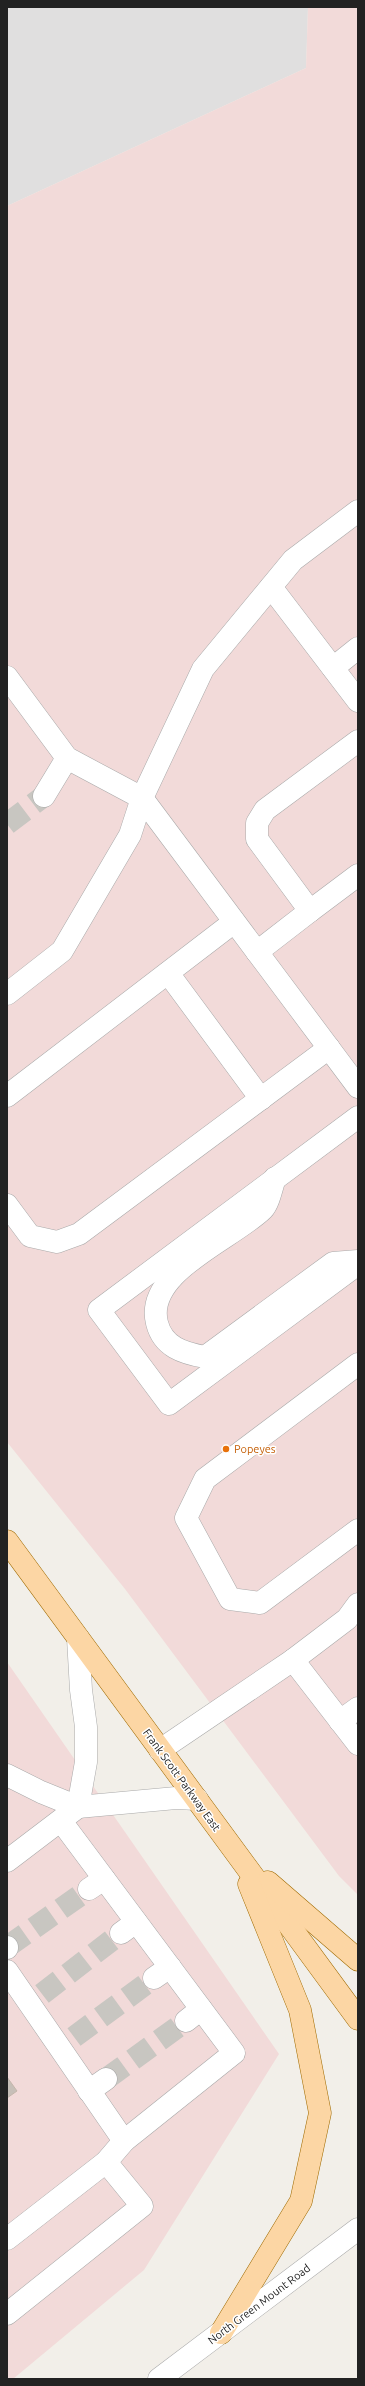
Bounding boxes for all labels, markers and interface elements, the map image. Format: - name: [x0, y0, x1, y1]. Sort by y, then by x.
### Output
- place label: Popeyes: [234, 1443, 276, 1455]
- marker: Popeyes: [221, 1444, 231, 1454]
- street label: Frank Scott Parkway East: [141, 1727, 223, 1834]
- street label: North Green Mount Road: [206, 2262, 312, 2346]

